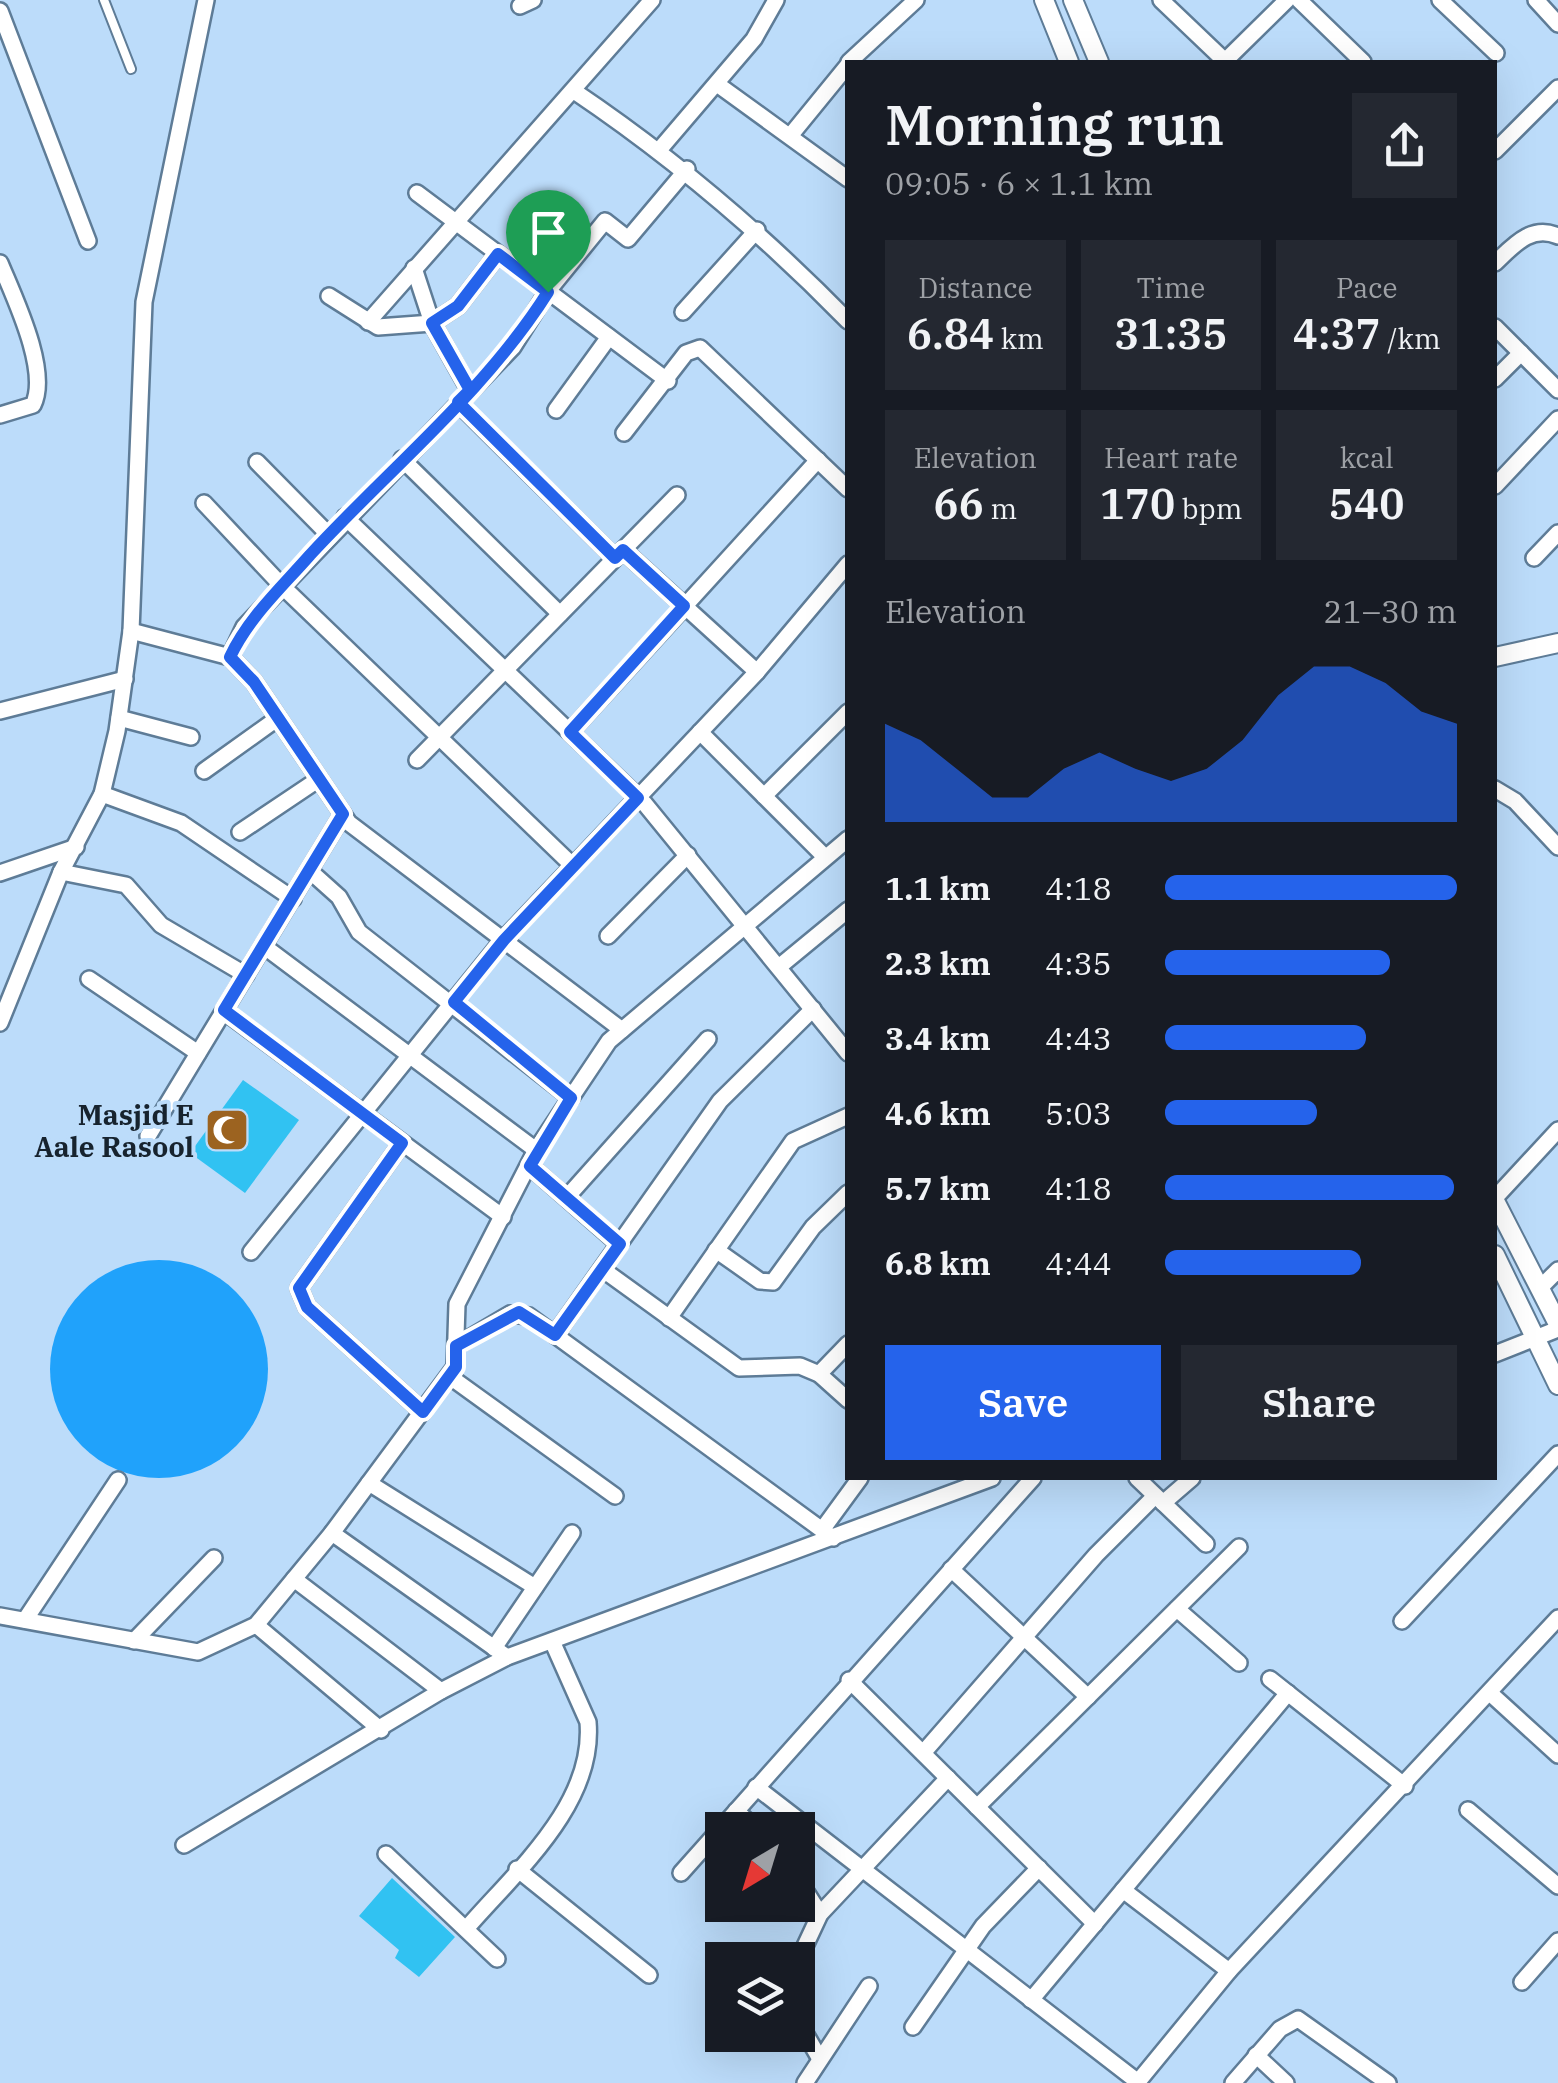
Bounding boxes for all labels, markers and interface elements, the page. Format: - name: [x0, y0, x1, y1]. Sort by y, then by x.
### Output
- text: Morning run: [885, 89, 1224, 160]
- button: share: [1352, 93, 1457, 198]
- text: 09:05 · 6 × 1.1 km: [885, 162, 1153, 204]
- pin: [506, 190, 591, 293]
- icon: arrive: [521, 205, 576, 260]
- text: Distance: [918, 269, 1032, 306]
- text: Time: [1137, 269, 1205, 306]
- text: Pace: [1336, 269, 1397, 306]
- text: 6.84: [907, 306, 994, 361]
- text: 31:35: [1114, 306, 1228, 361]
- text: 4:37: [1293, 306, 1381, 361]
- text: km: [994, 320, 1044, 357]
- text: /km: [1381, 320, 1441, 357]
- text: Elevation: [914, 439, 1037, 476]
- text: Heart rate: [1104, 439, 1238, 476]
- text: kcal: [1340, 439, 1394, 476]
- text: 66: [934, 476, 984, 531]
- text: 170: [1100, 476, 1175, 531]
- text: 540: [1329, 476, 1404, 531]
- text: m: [984, 490, 1017, 527]
- text: bpm: [1175, 490, 1242, 527]
- text: Elevation: [885, 590, 1026, 632]
- text: 21–30 m: [1323, 590, 1457, 632]
- text: 1.1 km: [885, 867, 991, 909]
- text: 4:18: [1045, 867, 1112, 909]
- text: 2.3 km: [885, 942, 991, 984]
- text: 4:35: [1045, 942, 1112, 984]
- text: 3.4 km: [885, 1017, 991, 1059]
- text: 4:43: [1045, 1017, 1112, 1059]
- text: 4.6 km: [885, 1092, 991, 1134]
- text: 5:03: [1045, 1092, 1112, 1134]
- place label: Masjid E Aale Rasool: [34, 1096, 194, 1165]
- mosque icon: Masjid E Aale Rasool: [204, 1107, 250, 1153]
- text: 5.7 km: [885, 1167, 991, 1209]
- text: 4:18: [1045, 1167, 1112, 1209]
- text: 6.8 km: [885, 1242, 991, 1284]
- text: 4:44: [1045, 1242, 1112, 1284]
- button: Save: [885, 1345, 1161, 1460]
- button: Share: [1181, 1345, 1457, 1460]
- north arrow: [705, 1812, 815, 1922]
- map controls: [705, 1812, 815, 2052]
- button: layers: [705, 1942, 815, 2052]

